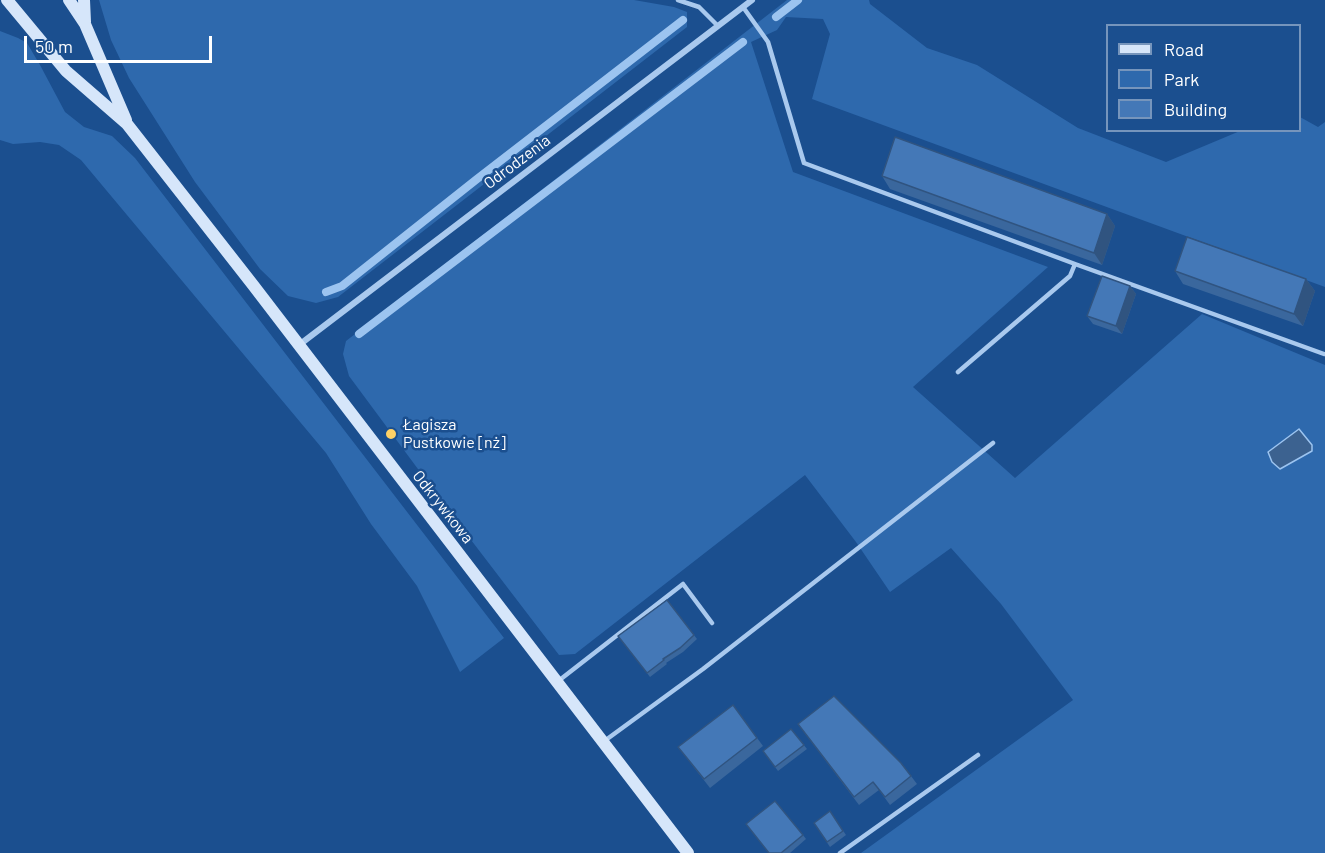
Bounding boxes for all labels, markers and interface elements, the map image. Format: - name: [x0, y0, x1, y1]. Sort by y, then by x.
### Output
- scale bar: [27, 24, 214, 62]
- legend: [1106, 24, 1301, 132]
- text: 50 m: [35, 35, 73, 57]
- text: Road: [1164, 38, 1204, 60]
- text: Park: [1164, 68, 1199, 90]
- text: Building: [1164, 98, 1227, 120]
- street label: Odrodzenia: [480, 131, 554, 193]
- place label: Łagisza Pustkowie [nż]: [403, 415, 506, 453]
- marker: Łagisza Pustkowie [nż]: [384, 427, 398, 441]
- street label: Odkrywkowa: [408, 467, 478, 547]

